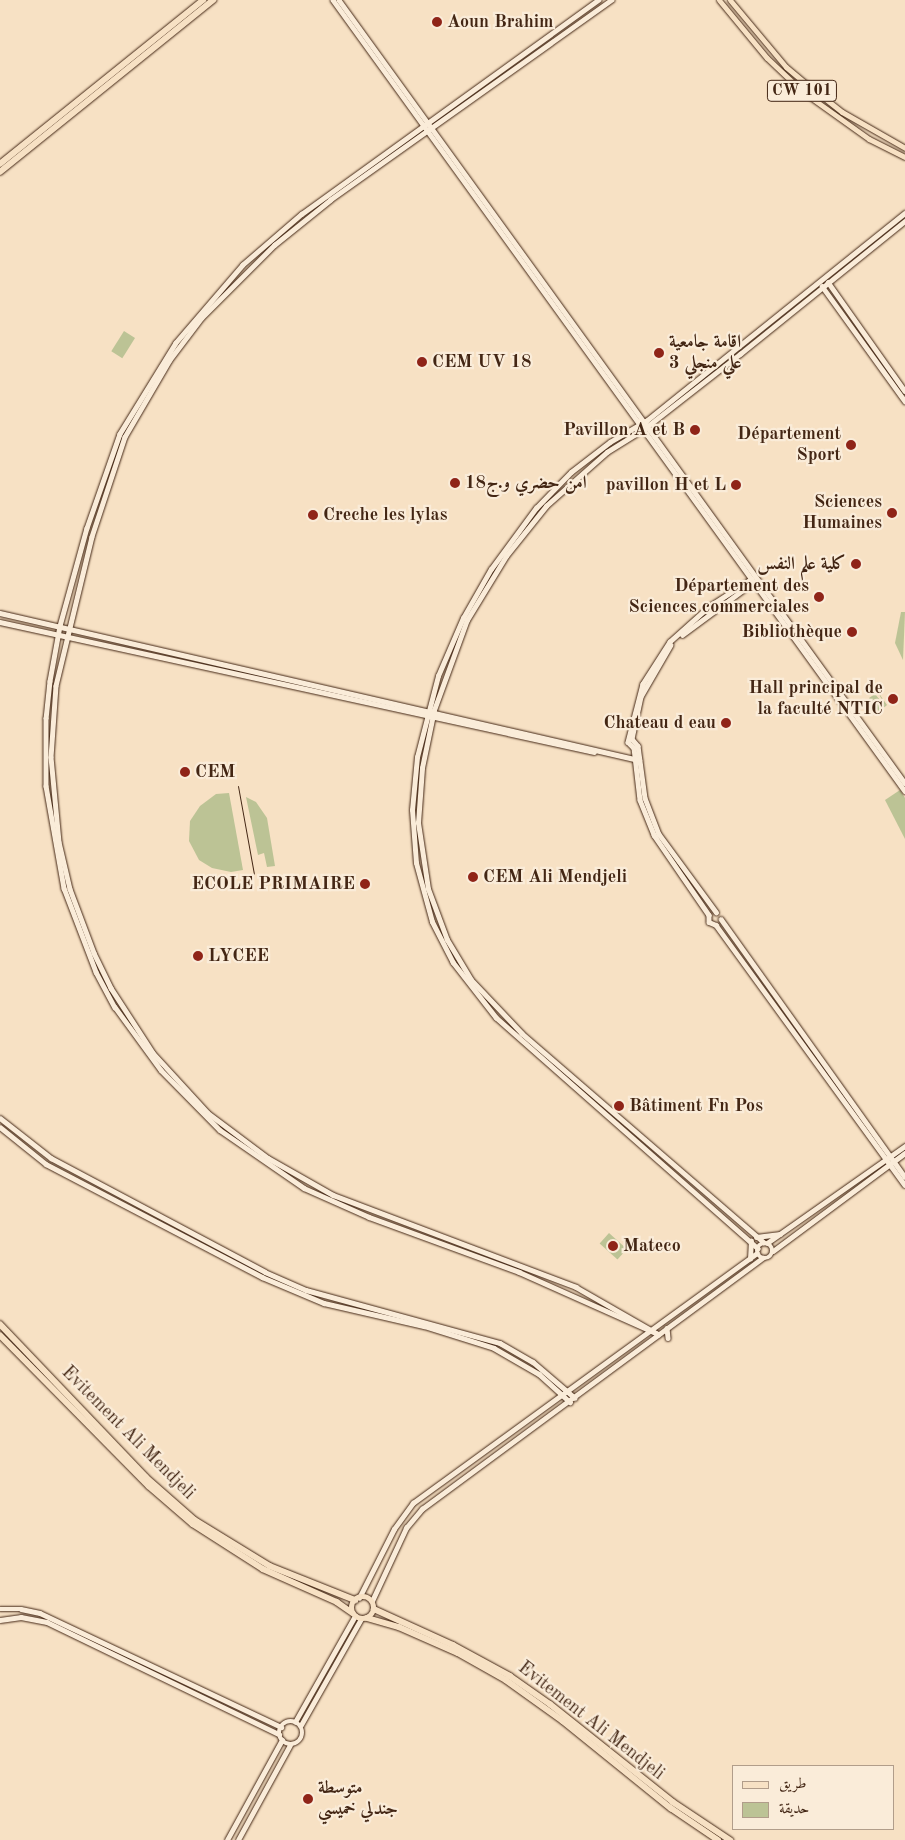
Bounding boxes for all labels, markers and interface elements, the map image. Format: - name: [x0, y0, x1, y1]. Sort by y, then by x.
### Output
- place label: Aoun Brahim: [447, 11, 553, 33]
- marker: Aoun Brahim: [431, 16, 443, 28]
- road number: CW 101: [766, 78, 838, 104]
- place label: اقامة جامعية علي منجلي 3: [669, 332, 741, 374]
- marker: اقامة جامعية علي منجلي 3: [653, 347, 665, 359]
- place label: CEM UV 18: [432, 351, 531, 373]
- marker: CEM UV 18: [416, 356, 428, 368]
- place label: Pavillon A et B: [563, 419, 685, 441]
- marker: Pavillon A et B: [689, 424, 701, 436]
- place label: Département Sport: [737, 424, 841, 466]
- marker: Département Sport: [845, 439, 857, 451]
- place label: امن حضري و.ج18: [465, 472, 587, 494]
- place label: pavillon H et L: [606, 474, 726, 496]
- marker: امن حضري و.ج18: [449, 477, 461, 489]
- marker: pavillon H et L: [730, 479, 742, 491]
- place label: Sciences Humaines: [802, 492, 882, 534]
- place label: Creche les lylas: [323, 504, 447, 526]
- marker: Sciences Humaines: [886, 507, 898, 519]
- marker: Creche les lylas: [307, 509, 319, 521]
- place label: كلية علم النفس: [757, 553, 846, 575]
- marker: كلية علم النفس: [850, 558, 862, 570]
- place label: Département des Sciences commerciales: [629, 576, 809, 618]
- marker: Département des Sciences commerciales: [813, 591, 825, 603]
- place label: Bibliothèque: [741, 621, 842, 643]
- marker: Bibliothèque: [846, 626, 858, 638]
- place label: Hall principal de la faculté NTIC: [749, 678, 883, 721]
- marker: Hall principal de la faculté NTIC: [887, 693, 899, 705]
- place label: Chateau d eau: [604, 712, 716, 734]
- marker: Chateau d eau: [720, 717, 732, 729]
- place label: CEM: [195, 761, 235, 783]
- marker: CEM: [179, 766, 191, 778]
- place label: CEM Ali Mendjeli: [483, 866, 627, 888]
- marker: CEM Ali Mendjeli: [467, 871, 479, 883]
- place label: ECOLE PRIMAIRE: [192, 873, 355, 895]
- marker: ECOLE PRIMAIRE: [359, 878, 371, 890]
- place label: LYCEE: [208, 945, 269, 967]
- marker: LYCEE: [192, 950, 204, 962]
- place label: Bâtiment Fn Pos: [629, 1095, 763, 1117]
- marker: Bâtiment Fn Pos: [613, 1100, 625, 1112]
- place label: Mateco: [623, 1235, 681, 1257]
- marker: Mateco: [607, 1240, 619, 1252]
- street label: Evitement Ali Mendjeli: [57, 1362, 199, 1504]
- street label: Evitement Ali Mendjeli: [514, 1657, 668, 1785]
- legend: [732, 1765, 895, 1830]
- text: طريق: [779, 1777, 806, 1792]
- place label: متوسطة جندلي خميسي: [318, 1778, 398, 1820]
- marker: متوسطة جندلي خميسي: [302, 1793, 314, 1805]
- text: حديقة: [779, 1802, 809, 1817]

